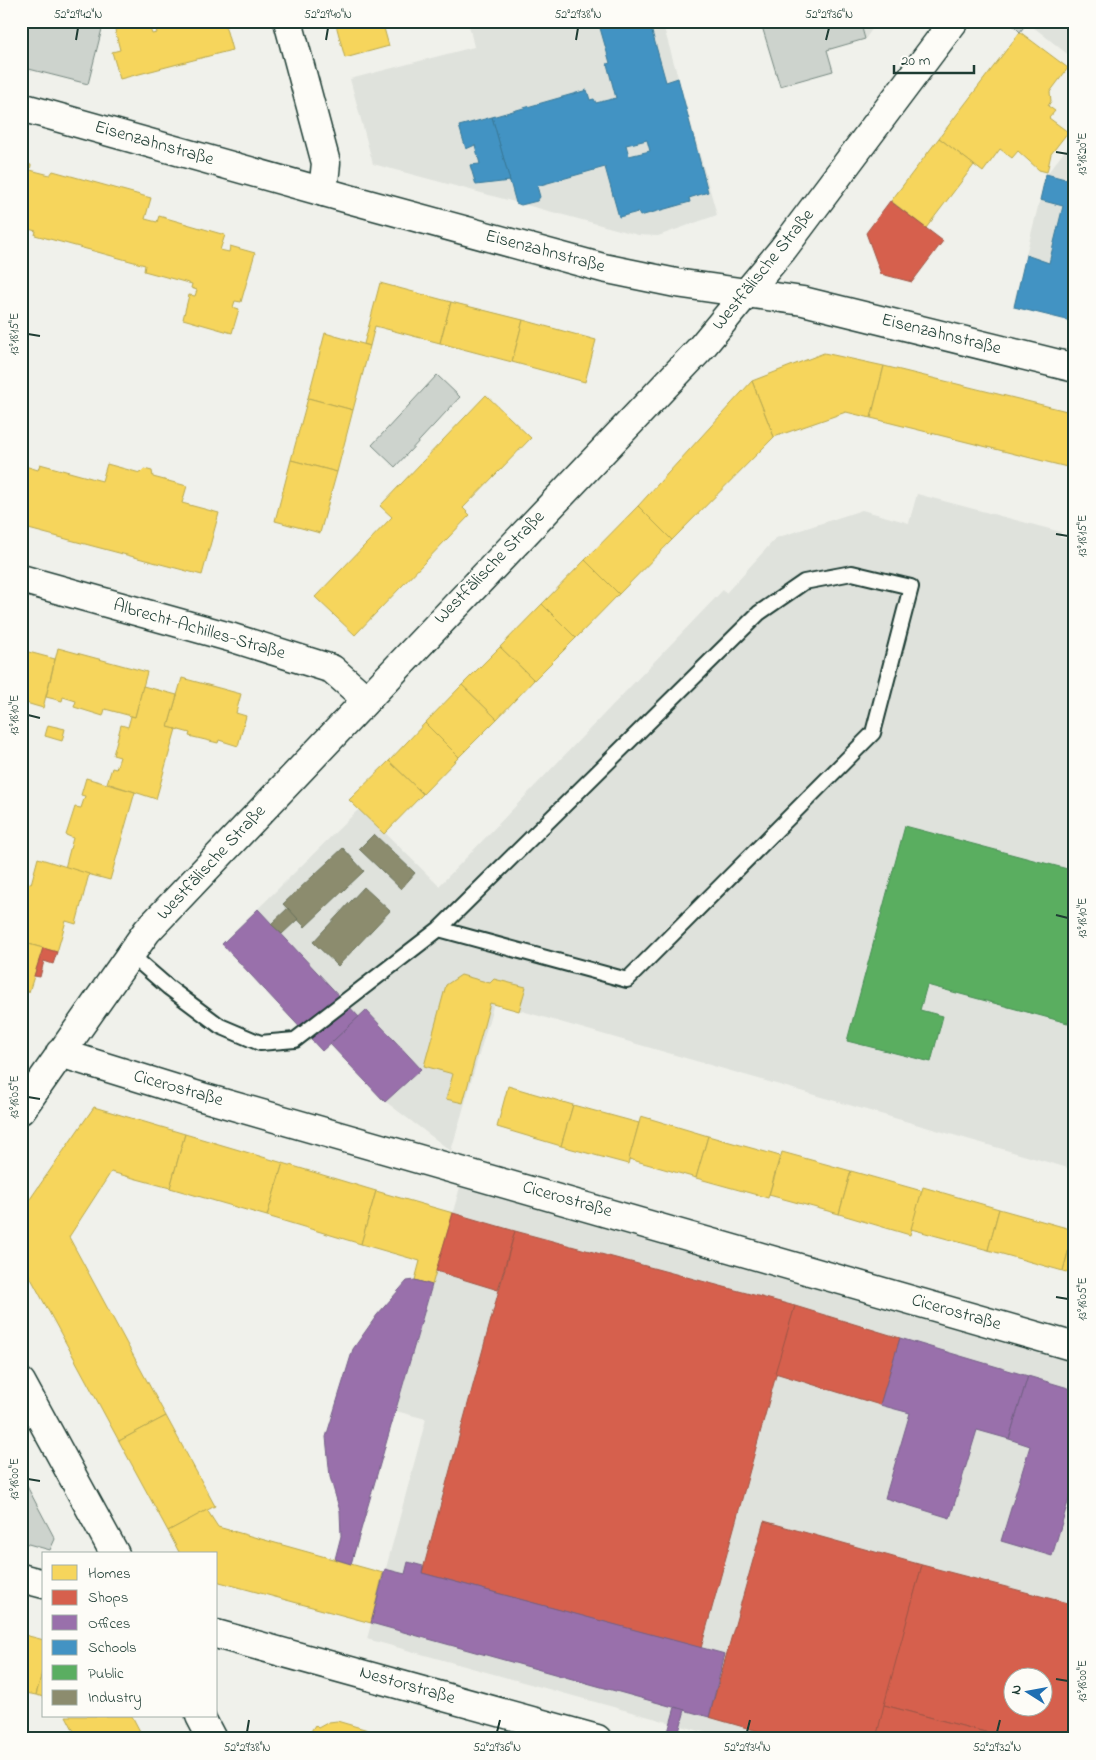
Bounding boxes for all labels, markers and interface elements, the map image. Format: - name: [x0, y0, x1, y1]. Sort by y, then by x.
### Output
- text: 52°29'42"N: [54, 6, 102, 24]
- text: 52°29'40"N: [304, 6, 352, 24]
- text: 52°29'38"N: [554, 6, 602, 24]
- text: 52°29'36"N: [805, 6, 853, 24]
- scale bar: [894, 42, 974, 74]
- text: 20 m: [901, 50, 931, 72]
- street label: Eisenzahnstraße: [91, 115, 218, 174]
- text: 13°18'20"E: [1074, 133, 1092, 175]
- street label: Westfälische Straße: [707, 203, 822, 336]
- street label: Eisenzahnstraße: [482, 224, 609, 281]
- street label: Eisenzahnstraße: [878, 308, 1005, 363]
- text: 13°18'15"E: [6, 313, 24, 355]
- street label: Westfälische Straße: [429, 504, 552, 631]
- text: 13°18'15"E: [1074, 515, 1092, 557]
- street label: Albrecht-Achilles-Straße: [110, 593, 289, 667]
- text: 13°18'10"E: [6, 695, 24, 735]
- street label: Westfälische Straße: [151, 799, 273, 927]
- text: 13°18'10"E: [1074, 898, 1092, 938]
- street label: Cicerostraße: [130, 1064, 227, 1114]
- text: 13°18'05"E: [6, 1075, 24, 1119]
- street label: Cicerostraße: [519, 1175, 616, 1225]
- text: 13°18'05"E: [1074, 1277, 1092, 1321]
- street label: Cicerostraße: [908, 1288, 1005, 1338]
- text: 13°18'00"E: [6, 1458, 24, 1500]
- legend: [42, 1552, 218, 1718]
- text: Homes: [88, 1563, 131, 1585]
- text: Shops: [88, 1587, 128, 1609]
- text: Offices: [88, 1613, 130, 1635]
- text: Schools: [88, 1637, 137, 1659]
- street label: Nestorstraße: [356, 1660, 459, 1712]
- text: 13°18'00"E: [1074, 1660, 1092, 1702]
- text: Public: [88, 1663, 124, 1685]
- north arrow: [1004, 1668, 1054, 1718]
- text: N: [1006, 1683, 1028, 1696]
- text: Industry: [88, 1687, 142, 1710]
- text: 52°29'38"N: [223, 1739, 271, 1757]
- text: 52°29'36"N: [473, 1739, 521, 1757]
- text: 52°29'34"N: [723, 1739, 771, 1757]
- text: 52°29'32"N: [973, 1739, 1021, 1757]

